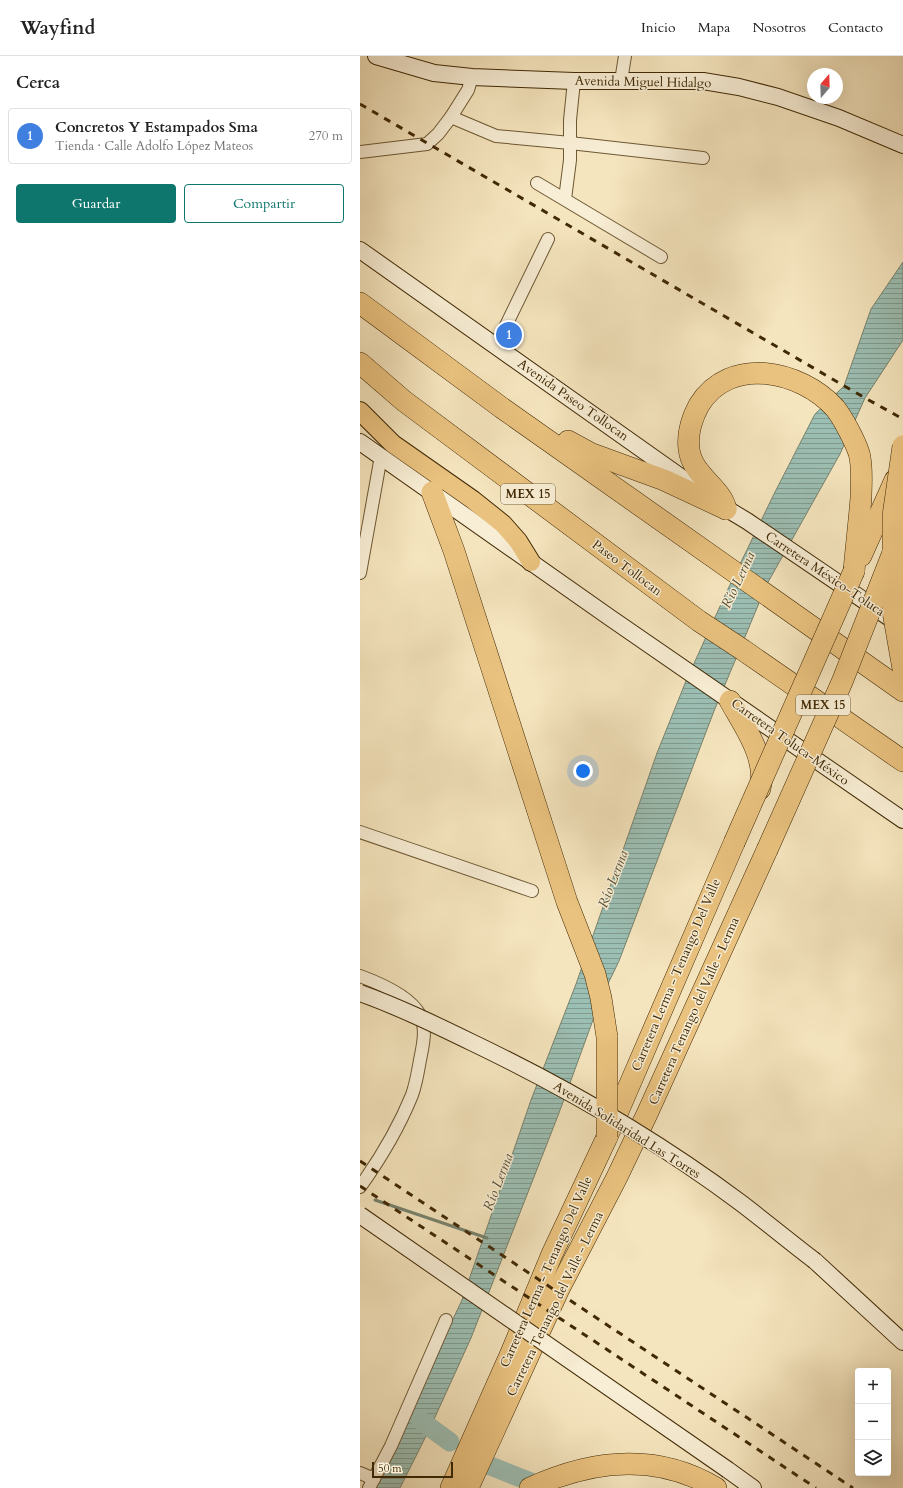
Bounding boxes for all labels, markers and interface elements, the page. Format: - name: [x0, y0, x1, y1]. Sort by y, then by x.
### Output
- text: Wayfind: [20, 15, 95, 41]
- text: Inicio: [641, 18, 676, 37]
- text: Mapa: [698, 18, 730, 37]
- text: Nosotros: [752, 18, 806, 37]
- text: Contacto: [828, 18, 883, 37]
- north arrow: [807, 68, 843, 104]
- text: Cerca: [16, 71, 60, 94]
- street label: Avenida Miguel Hidalgo: [575, 72, 711, 92]
- text: Concretos Y Estampados Sma: [55, 117, 258, 137]
- text: 1: [27, 127, 33, 145]
- text: 270 m: [309, 127, 343, 145]
- text: Tienda · Calle Adolfo López Mateos: [55, 137, 253, 155]
- button: Guardar: [16, 184, 176, 223]
- button: Compartir: [184, 184, 344, 223]
- pin: 1: [496, 320, 522, 350]
- street label: Avenida Paseo Tollocan: [514, 355, 633, 446]
- road number: MEX 15: [501, 484, 555, 504]
- street label: Carretera México-Toluca: [762, 527, 889, 621]
- street label: Paseo Tollocan: [588, 536, 666, 601]
- water label: Río Lerma: [717, 549, 759, 611]
- street label: Carretera Toluca-México: [727, 694, 853, 790]
- road number: MEX 15: [796, 695, 850, 715]
- your location: [573, 761, 593, 781]
- water label: Río Lerma: [593, 847, 633, 911]
- street label: Carretera Lerma - Tenango Del Valle: [627, 876, 725, 1074]
- street label: Carretera Tenango del Valle - Lerma: [644, 914, 744, 1108]
- street label: Avenida Solidaridad Las Torres: [550, 1077, 704, 1183]
- water label: Río Lerma: [478, 1150, 518, 1214]
- street label: Carretera Lerma - Tenango Del Valle: [496, 1174, 596, 1370]
- street label: Carretera Tenango del Valle - Lerma: [502, 1208, 608, 1399]
- map controls: [855, 1368, 891, 1476]
- button: +: [855, 1368, 891, 1404]
- button: −: [855, 1404, 891, 1440]
- button: layers: [855, 1440, 891, 1476]
- scale bar: [372, 1460, 453, 1479]
- text: 50 m: [378, 1461, 402, 1476]

